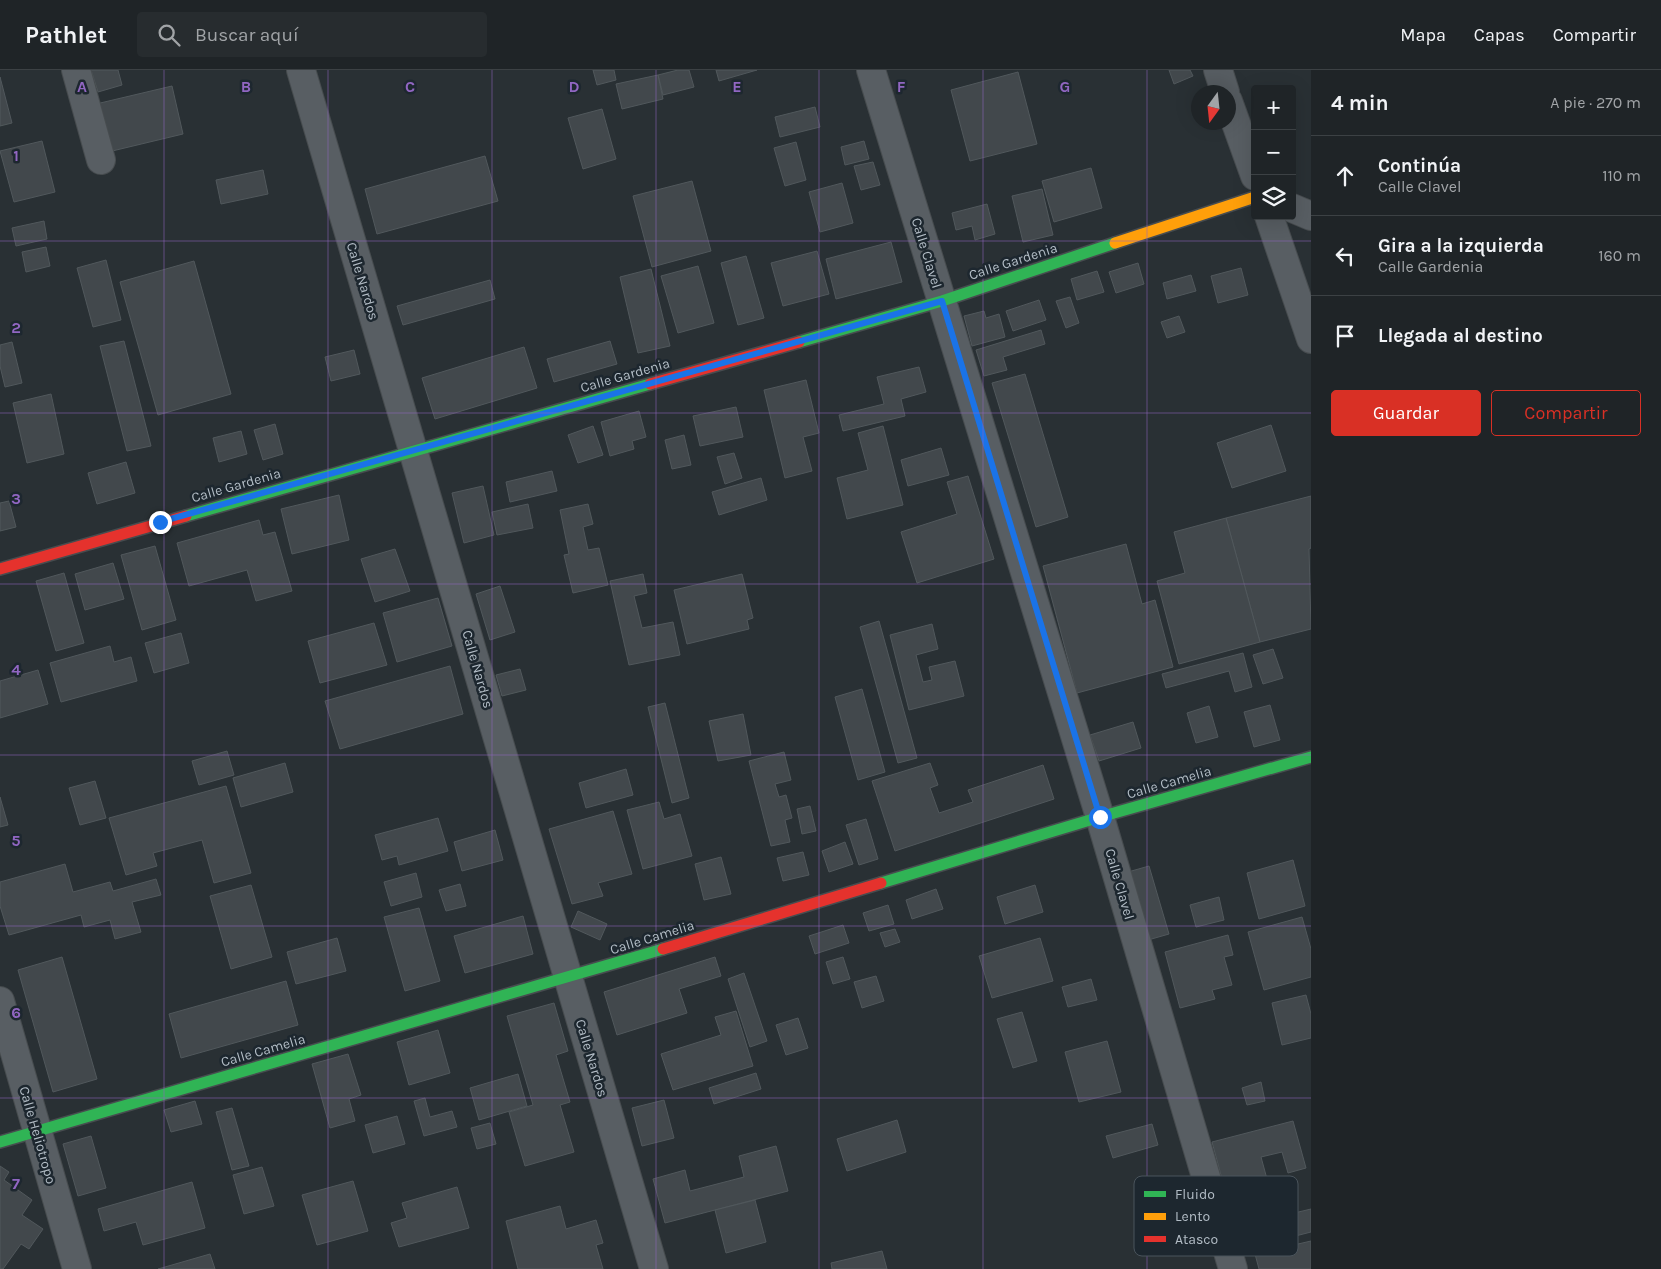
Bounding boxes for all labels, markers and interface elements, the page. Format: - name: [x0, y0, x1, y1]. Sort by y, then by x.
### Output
- search box: [137, 12, 487, 57]
- text: Pathlet: [25, 21, 107, 49]
- icon: search: [155, 21, 183, 49]
- text: Buscar aquí: [195, 24, 299, 46]
- text: Mapa: [1400, 24, 1446, 46]
- text: Capas: [1474, 24, 1525, 46]
- text: Compartir: [1553, 24, 1636, 46]
- text: A: [77, 77, 87, 96]
- text: B: [241, 77, 251, 96]
- text: C: [405, 77, 415, 96]
- text: D: [569, 77, 580, 96]
- text: E: [732, 77, 742, 96]
- text: F: [897, 77, 906, 96]
- text: G: [1060, 77, 1070, 96]
- north arrow: [1191, 85, 1236, 130]
- map controls: [1251, 85, 1296, 220]
- button: +: [1251, 85, 1296, 130]
- text: 4 min: [1331, 91, 1389, 115]
- text: A pie · 270 m: [1550, 93, 1641, 112]
- button: −: [1251, 130, 1296, 175]
- text: 1: [13, 146, 19, 165]
- text: Continúa: [1378, 155, 1461, 177]
- icon: ahead: [1331, 162, 1359, 190]
- text: 110 m: [1602, 166, 1641, 185]
- button: layers: [1251, 175, 1296, 220]
- text: Calle Clavel: [1378, 177, 1461, 196]
- street label: Calle Clavel: [908, 216, 945, 291]
- text: Gira a la izquierda: [1378, 235, 1544, 257]
- street label: Calle Gardenia: [967, 239, 1060, 284]
- street label: Calle Nardos: [343, 240, 382, 322]
- icon: left: [1331, 242, 1359, 270]
- text: 160 m: [1598, 246, 1641, 265]
- text: Calle Gardenia: [1378, 257, 1483, 276]
- text: 2: [11, 318, 21, 337]
- icon: arrive: [1331, 322, 1359, 350]
- text: Llegada al destino: [1378, 325, 1543, 347]
- street label: Calle Gardenia: [578, 355, 672, 396]
- button: Guardar: [1331, 390, 1481, 436]
- button: Compartir: [1491, 390, 1641, 436]
- street label: Calle Gardenia: [189, 465, 283, 506]
- text: 3: [11, 489, 21, 508]
- route end: [149, 511, 172, 534]
- street label: Calle Nardos: [458, 628, 497, 710]
- text: 4: [11, 660, 21, 679]
- street label: Calle Camelia: [1125, 762, 1213, 803]
- route start: [1089, 806, 1112, 829]
- text: 5: [11, 831, 21, 850]
- street label: Calle Clavel: [1101, 847, 1138, 922]
- street label: Calle Camelia: [608, 917, 696, 958]
- text: 6: [11, 1003, 21, 1022]
- street label: Calle Nardos: [572, 1017, 611, 1099]
- street label: Calle Camelia: [219, 1030, 307, 1071]
- street label: Calle Heliotropo: [15, 1084, 60, 1186]
- text: 7: [12, 1174, 20, 1193]
- legend: [1134, 1176, 1298, 1256]
- text: Fluido: [1175, 1186, 1215, 1203]
- text: Lento: [1175, 1208, 1210, 1225]
- text: Atasco: [1175, 1231, 1218, 1248]

